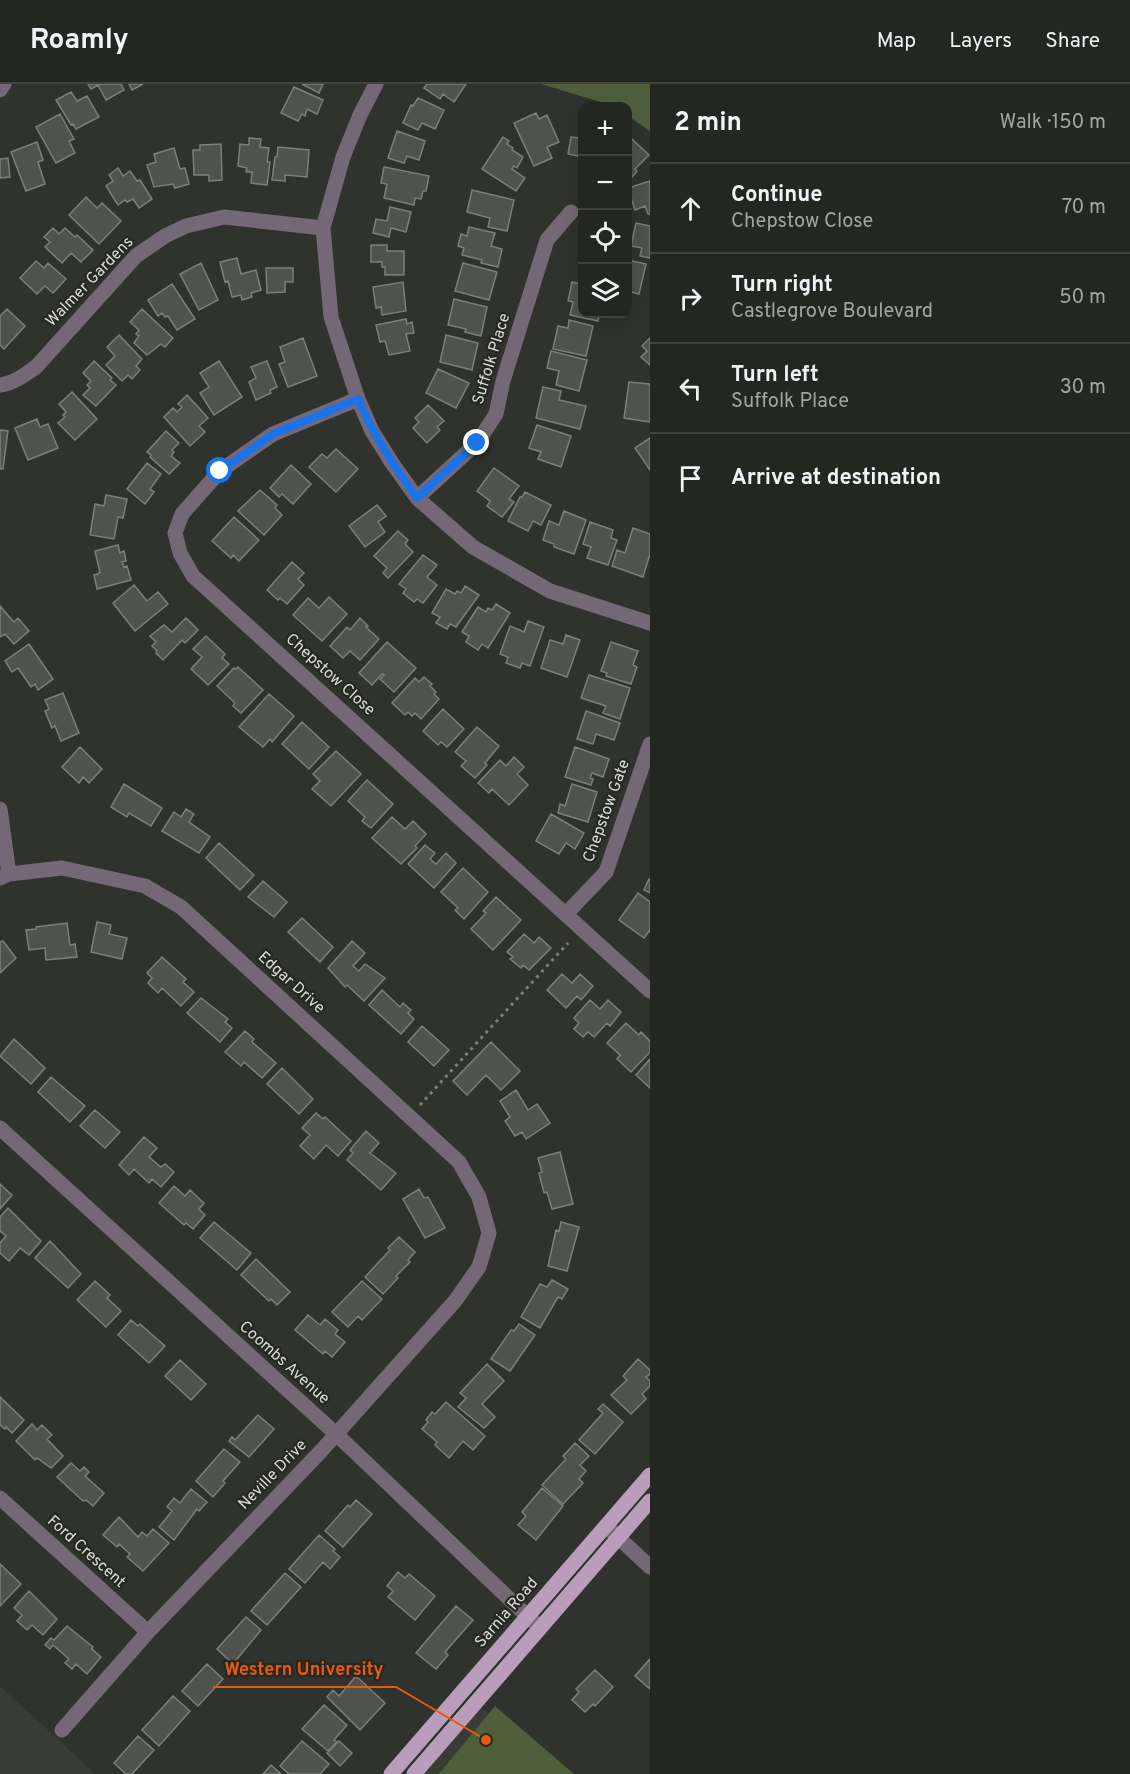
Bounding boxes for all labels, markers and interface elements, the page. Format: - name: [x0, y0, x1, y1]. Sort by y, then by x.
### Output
- text: Roamly: [30, 23, 129, 59]
- text: Map: [877, 28, 916, 55]
- text: Layers: [949, 28, 1012, 55]
- text: Share: [1045, 28, 1100, 55]
- map controls: [578, 102, 632, 318]
- button: +: [578, 102, 632, 156]
- text: 2 min: [674, 107, 742, 140]
- text: Walk · 150 m: [1000, 110, 1106, 136]
- button: −: [578, 156, 632, 210]
- text: Continue: [731, 182, 822, 209]
- icon: ahead: [674, 192, 707, 225]
- text: 70 m: [1062, 195, 1106, 221]
- text: Chepstow Close: [731, 209, 873, 235]
- button: locate: [578, 210, 632, 264]
- street label: Walmer Gardens: [42, 233, 138, 331]
- button: layers: [578, 264, 632, 318]
- text: Turn right: [731, 272, 833, 299]
- icon: right: [674, 282, 707, 315]
- text: 50 m: [1059, 285, 1106, 311]
- text: Castlegrove Boulevard: [731, 299, 933, 325]
- street label: Suffolk Place: [469, 311, 515, 407]
- text: Turn left: [731, 362, 819, 389]
- icon: left: [674, 372, 707, 405]
- text: 30 m: [1060, 375, 1106, 401]
- text: Suffolk Place: [731, 389, 849, 415]
- route end: [463, 429, 489, 455]
- route start: [206, 457, 232, 483]
- icon: arrive: [674, 462, 707, 495]
- text: Arrive at destination: [731, 465, 941, 492]
- street label: Chepstow Close: [281, 630, 379, 720]
- street label: Chepstow Gate: [579, 757, 635, 865]
- street label: Edgar Drive: [253, 948, 329, 1018]
- street label: Coombs Avenue: [235, 1317, 333, 1409]
- street label: Neville Drive: [234, 1435, 312, 1515]
- street label: Ford Crescent: [43, 1512, 129, 1592]
- street label: Sarnia Road: [471, 1574, 543, 1652]
- callout: Western University: [213, 1651, 396, 1687]
- text: Western University: [224, 1659, 384, 1682]

